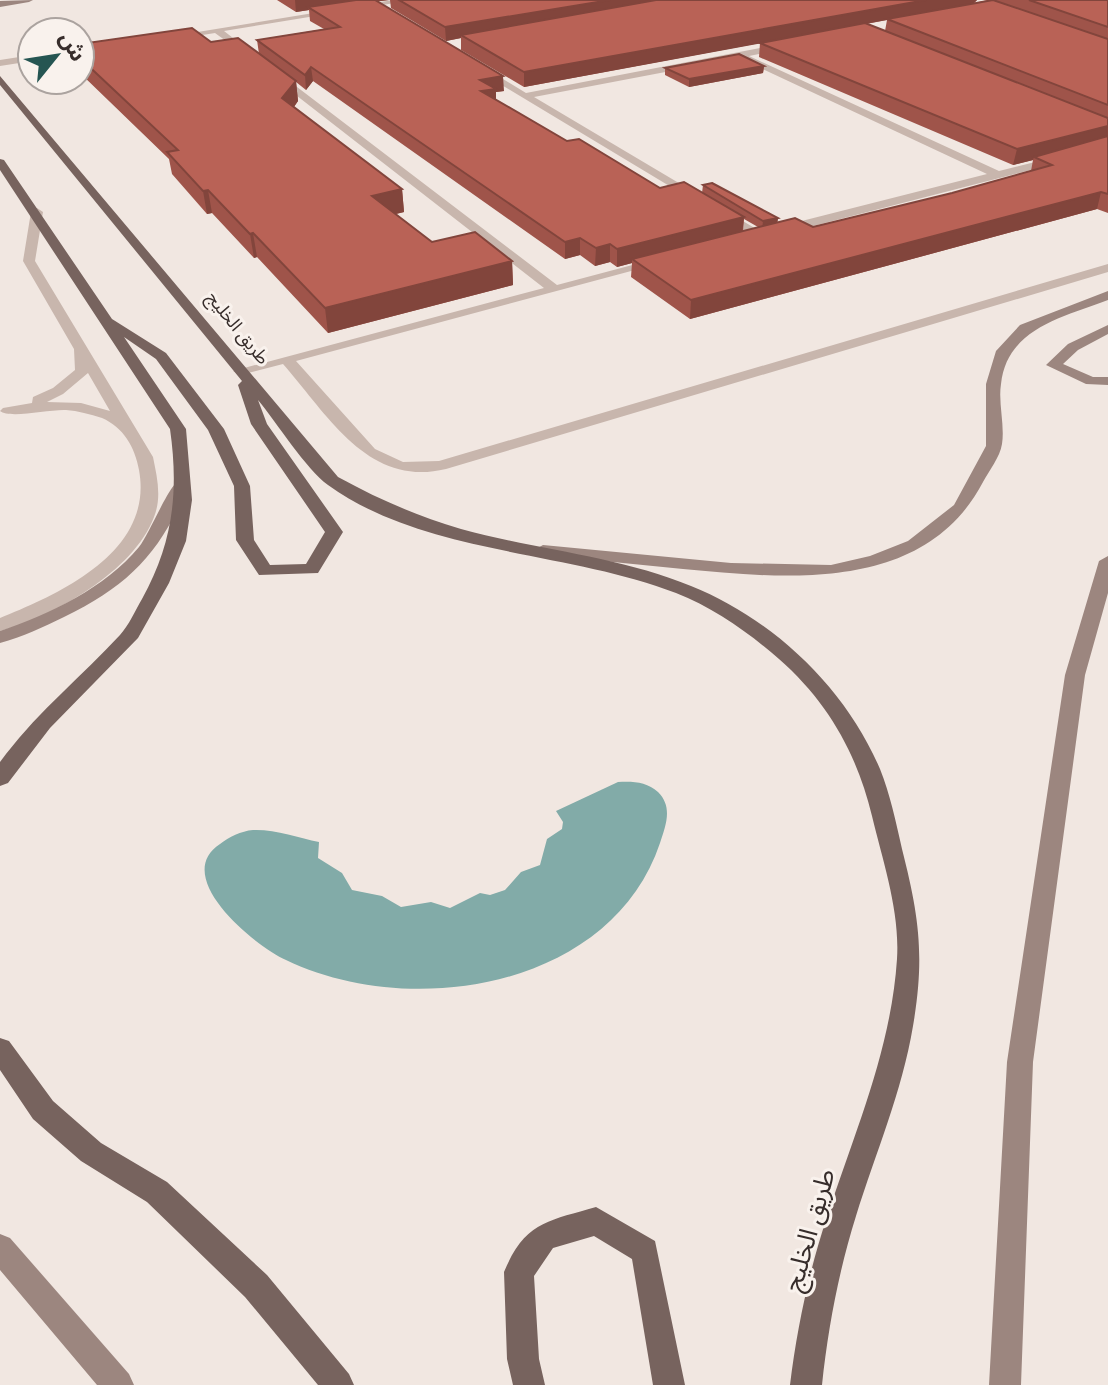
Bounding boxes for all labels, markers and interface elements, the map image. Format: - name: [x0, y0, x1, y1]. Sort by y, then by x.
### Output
- north arrow: [16, 16, 96, 96]
- text: ش: [55, 26, 92, 66]
- street label: طريق الخليج: [200, 287, 274, 370]
- street label: طريق الخليج: [776, 1165, 846, 1296]

